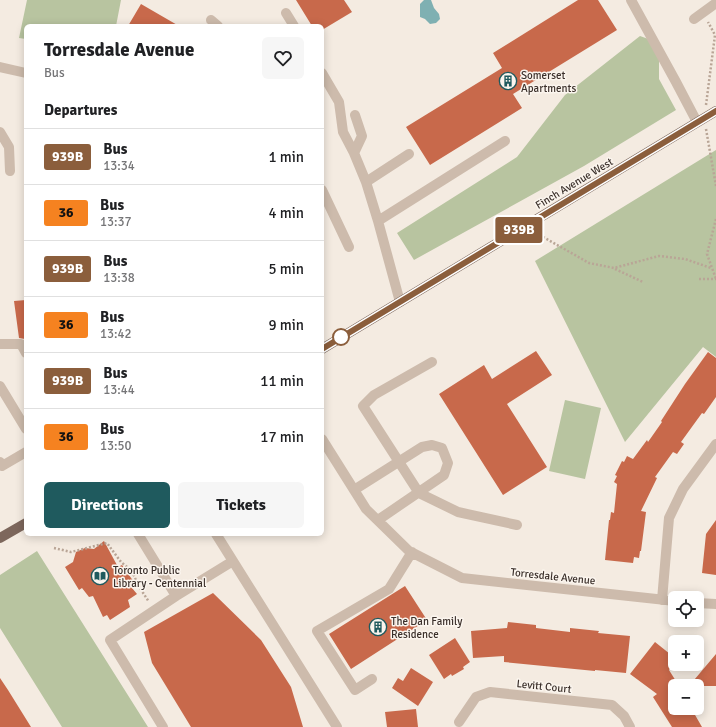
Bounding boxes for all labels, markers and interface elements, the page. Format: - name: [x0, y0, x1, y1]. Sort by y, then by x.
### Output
- button: heart: [262, 37, 304, 79]
- text: Torresdale Avenue: [44, 38, 194, 62]
- text: Bus: [44, 65, 65, 81]
- place label: Somerset Apartments: [521, 69, 576, 95]
- building icon: Somerset Apartments: [498, 71, 518, 91]
- text: Departures: [44, 101, 117, 119]
- text: Bus: [103, 140, 127, 158]
- text: 939B: [52, 148, 83, 165]
- text: 1 min: [268, 148, 304, 166]
- street label: Finch Avenue West: [533, 155, 616, 212]
- text: 13:34: [103, 158, 135, 174]
- text: Bus: [100, 196, 124, 214]
- text: 36: [58, 204, 74, 221]
- text: 4 min: [268, 204, 304, 222]
- text: 13:37: [100, 214, 132, 230]
- line badge: 939B: [491, 217, 547, 243]
- text: 939B: [503, 221, 535, 238]
- text: Bus: [103, 252, 127, 270]
- text: 939B: [52, 260, 83, 277]
- text: 5 min: [268, 260, 304, 278]
- text: 13:38: [103, 270, 135, 286]
- text: Bus: [100, 308, 124, 326]
- text: 36: [58, 316, 74, 333]
- text: 9 min: [268, 316, 304, 334]
- text: 13:42: [100, 326, 132, 342]
- unlabelled marker: [332, 328, 350, 346]
- text: Bus: [103, 364, 127, 382]
- text: 939B: [52, 372, 83, 389]
- text: 11 min: [260, 372, 304, 390]
- text: 13:44: [103, 382, 135, 398]
- text: Bus: [100, 420, 124, 438]
- text: 36: [58, 428, 74, 445]
- text: 17 min: [260, 428, 304, 446]
- text: 13:50: [100, 438, 132, 454]
- button: Directions: [44, 482, 170, 528]
- button: Tickets: [178, 482, 304, 528]
- place label: Toronto Public Library - Centennial: [113, 564, 206, 590]
- library icon: Toronto Public Library - Centennial: [90, 566, 110, 586]
- street label: Torresdale Avenue: [510, 566, 596, 587]
- map controls: [668, 591, 704, 715]
- button: locate: [668, 591, 704, 627]
- place label: The Dan Family Residence: [391, 615, 463, 641]
- building icon: The Dan Family Residence: [368, 617, 388, 637]
- button: +: [668, 635, 704, 671]
- street label: Levitt Court: [516, 677, 572, 696]
- button: −: [668, 679, 704, 715]

